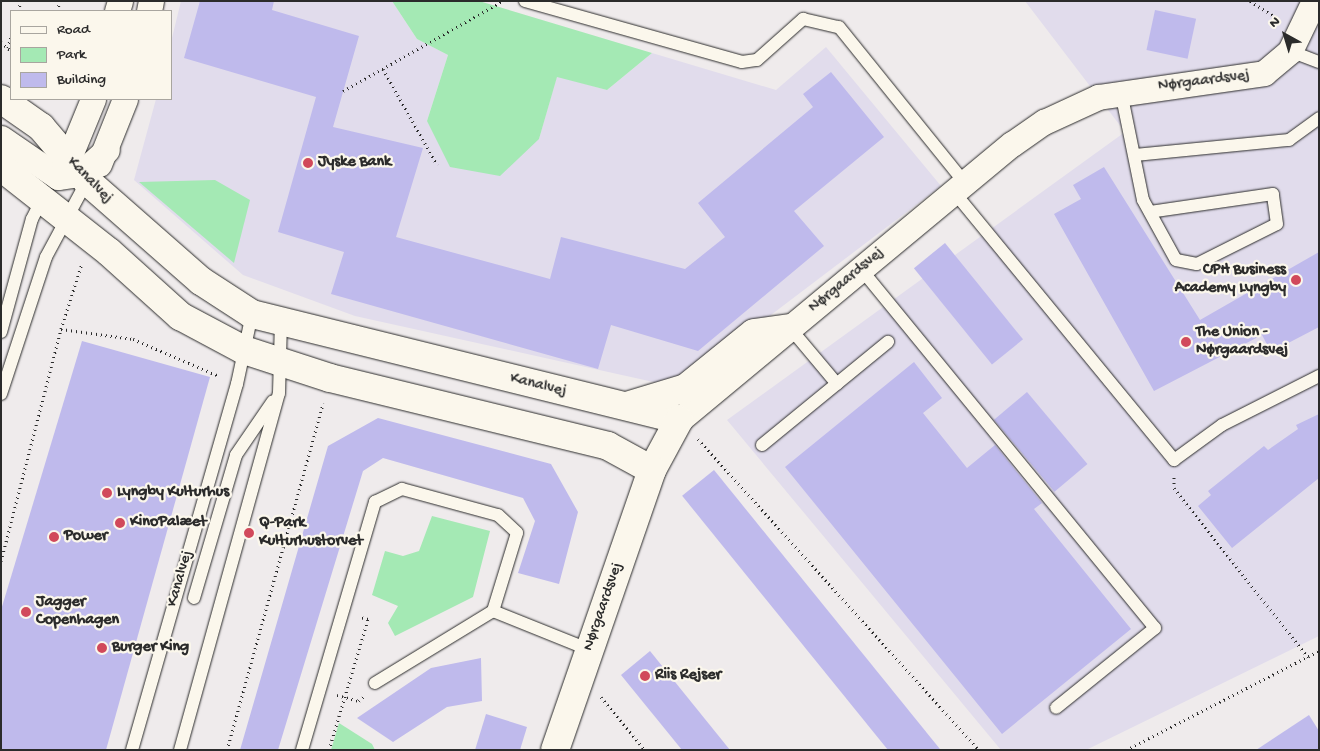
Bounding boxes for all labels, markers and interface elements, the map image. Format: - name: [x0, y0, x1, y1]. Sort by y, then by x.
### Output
- legend: [10, 10, 172, 100]
- north arrow: [1260, 10, 1310, 60]
- text: N: [1266, 13, 1284, 32]
- text: Road: [57, 21, 90, 39]
- text: Park: [57, 46, 86, 64]
- street label: Nørgaardsvej: [1157, 67, 1251, 97]
- text: Building: [57, 71, 106, 89]
- place label: Jyske Bank: [318, 153, 391, 173]
- street label: Kanalvej: [62, 154, 116, 208]
- marker: Jyske Bank: [302, 157, 314, 169]
- street label: Nørgaardsvej: [806, 244, 888, 318]
- place label: CPH Business Academy Lyngby: [1175, 261, 1286, 299]
- marker: CPH Business Academy Lyngby: [1290, 274, 1302, 286]
- place label: The Union - Nørgaardsvej: [1196, 323, 1288, 361]
- marker: The Union - Nørgaardsvej: [1180, 336, 1192, 348]
- street label: Kanalvej: [508, 370, 568, 402]
- place label: Lyngby Kulturhus: [117, 483, 229, 503]
- marker: Lyngby Kulturhus: [101, 487, 113, 499]
- place label: KinoPalæet: [130, 513, 207, 533]
- place label: Q-Park Kulturhustorvet: [259, 514, 363, 552]
- marker: KinoPalæet: [114, 517, 126, 529]
- place label: Power: [64, 527, 107, 547]
- marker: Q-Park Kulturhustorvet: [243, 527, 255, 539]
- marker: Power: [48, 531, 60, 543]
- street label: Kanalvej: [164, 549, 198, 609]
- street label: Nørgaardsvej: [580, 560, 628, 654]
- place label: Jagger Copenhagen: [36, 593, 119, 631]
- marker: Jagger Copenhagen: [20, 606, 32, 618]
- place label: Burger King: [112, 638, 189, 658]
- marker: Burger King: [96, 642, 108, 654]
- place label: Riis Rejser: [655, 666, 721, 686]
- marker: Riis Rejser: [639, 670, 651, 682]

